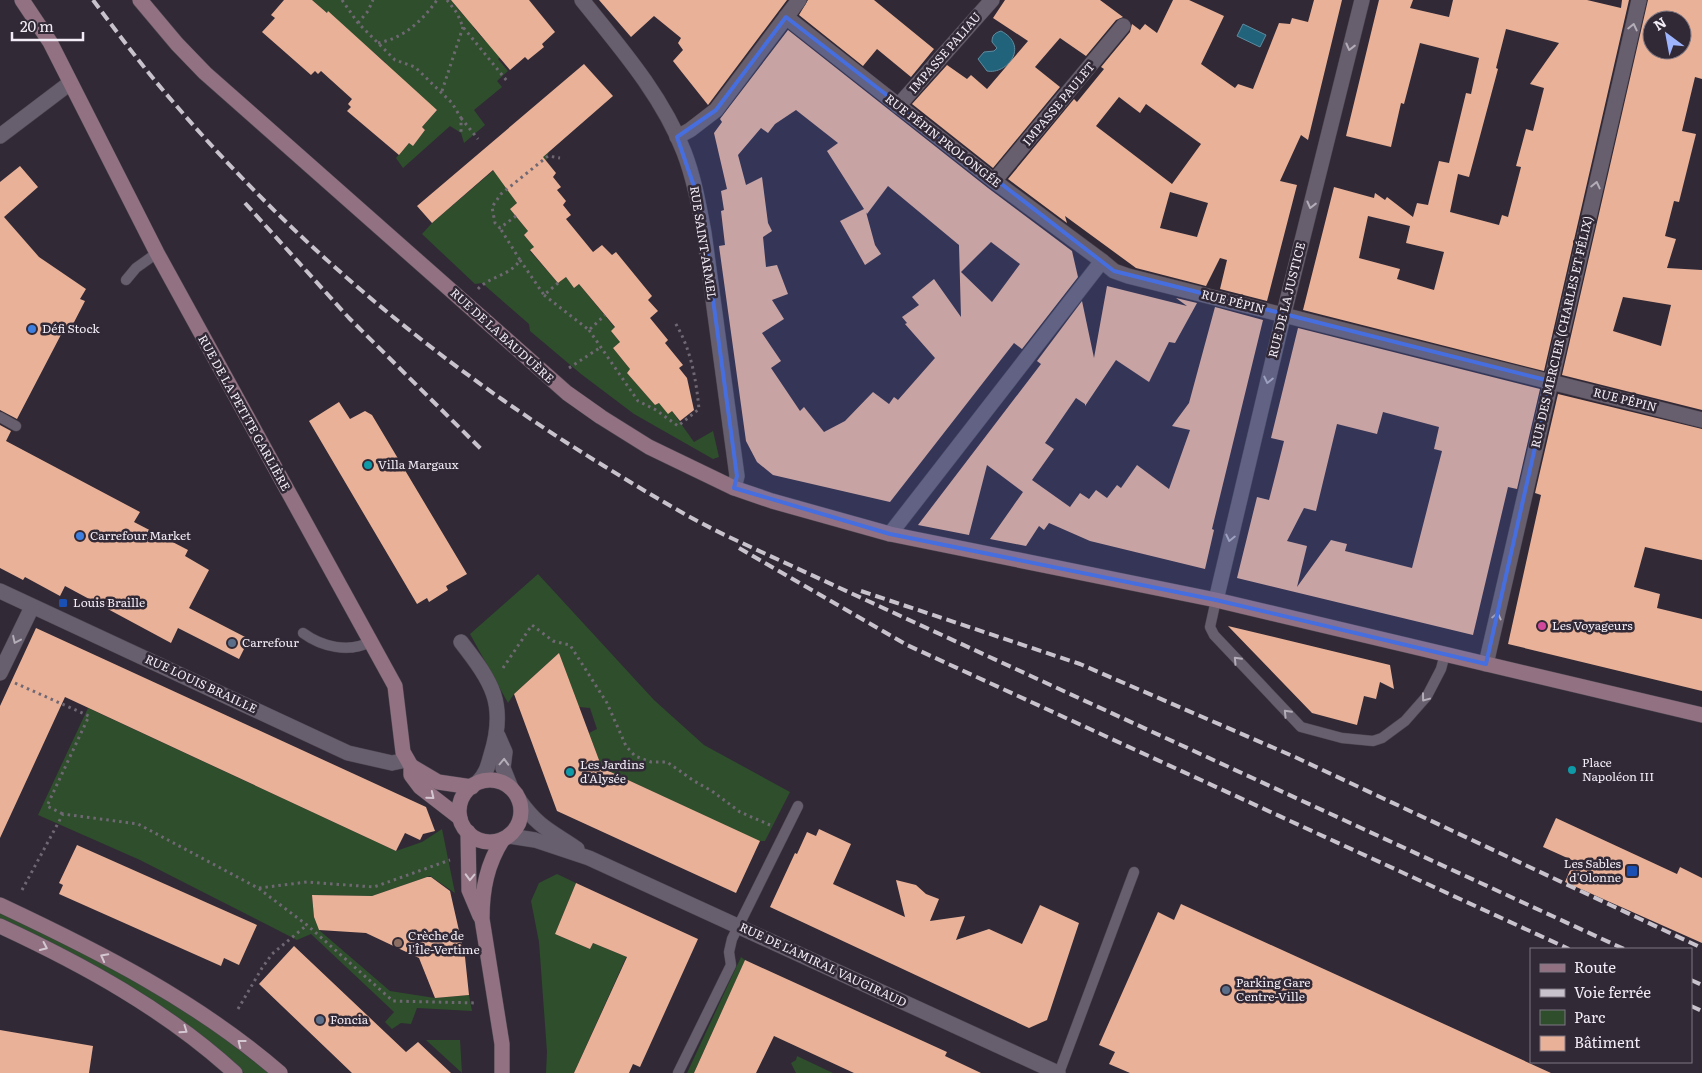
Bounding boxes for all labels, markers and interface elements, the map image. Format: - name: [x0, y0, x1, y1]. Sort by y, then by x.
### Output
- street label: IMPASSE PALIAU: [904, 8, 985, 97]
- scale bar: [12, 10, 84, 42]
- north arrow: [1642, 10, 1692, 60]
- text: N: [1649, 11, 1670, 35]
- text: 20 m: [20, 14, 54, 37]
- one-way arrow: [1627, 22, 1638, 31]
- one-way arrow: [1345, 43, 1356, 52]
- street label: IMPASSE PAULET: [1018, 57, 1099, 149]
- street label: RUE PÉPIN PROLONGÉE: [882, 89, 1006, 191]
- one-way arrow: [1590, 180, 1601, 189]
- street label: RUE SAINT-ARMEL: [686, 185, 722, 301]
- one-way arrow: [1306, 200, 1317, 209]
- street label: RUE DES MERCIER (CHARLES ET FÉLIX): [1526, 214, 1597, 450]
- street label: RUE DE LA JUSTICE: [1263, 240, 1309, 360]
- street label: RUE DE LA BAUDUÈRE: [447, 284, 559, 387]
- street label: RUE PÉPIN: [1200, 284, 1267, 318]
- place label: Défi Stock: [42, 319, 100, 337]
- marker: Défi Stock: [26, 323, 38, 335]
- street label: RUE DE LA PETITE GARLIÈRE: [194, 331, 296, 494]
- one-way arrow: [1263, 375, 1274, 384]
- street label: RUE PÉPIN: [1592, 382, 1659, 416]
- place label: Villa Margaux: [378, 455, 459, 473]
- marker: Villa Margaux: [362, 459, 374, 471]
- place label: Carrefour Market: [90, 526, 191, 544]
- marker: Carrefour Market: [74, 530, 86, 542]
- one-way arrow: [1225, 533, 1236, 542]
- place label: Louis Braille: [73, 593, 145, 611]
- marker: Louis Braille: [57, 597, 69, 609]
- one-way arrow: [1491, 612, 1502, 621]
- place label: Les Voyageurs: [1552, 616, 1633, 634]
- marker: Les Voyageurs: [1536, 620, 1548, 632]
- place label: Carrefour: [242, 633, 299, 651]
- one-way arrow: [11, 635, 22, 644]
- marker: Carrefour: [226, 637, 238, 649]
- street label: RUE LOUIS BRAILLE: [142, 649, 261, 717]
- one-way arrow: [1234, 657, 1243, 666]
- one-way arrow: [1422, 692, 1430, 701]
- one-way arrow: [1284, 709, 1293, 718]
- place label: Place Napoléon III: [1582, 753, 1654, 785]
- place label: Les Jardins d'Alysée: [580, 755, 645, 787]
- one-way arrow: [499, 758, 509, 766]
- marker: Place Napoléon III: [1566, 764, 1578, 776]
- marker: Les Jardins d'Alysée: [564, 766, 576, 778]
- one-way arrow: [425, 790, 434, 799]
- place label: Les Sables d'Olonne: [1564, 854, 1622, 886]
- marker: Les Sables d'Olonne: [1625, 864, 1639, 878]
- one-way arrow: [465, 874, 475, 881]
- street label: RUE DE L'AMIRAL VAUGIRAUD: [737, 917, 910, 1011]
- place label: Crèche de l'Île-Vertime: [408, 926, 480, 958]
- marker: Crèche de l'Île-Vertime: [392, 937, 404, 949]
- one-way arrow: [39, 940, 48, 951]
- legend: [1530, 948, 1692, 1063]
- one-way arrow: [100, 953, 109, 963]
- text: Route: [1574, 955, 1616, 978]
- place label: Parking Gare Centre-Ville: [1236, 973, 1311, 1005]
- text: Voie ferrée: [1574, 980, 1651, 1003]
- marker: Parking Gare Centre-Ville: [1220, 984, 1232, 996]
- text: Parc: [1574, 1005, 1606, 1028]
- place label: Foncia: [330, 1010, 369, 1028]
- marker: Foncia: [314, 1014, 326, 1026]
- one-way arrow: [178, 1024, 187, 1033]
- text: Bâtiment: [1574, 1030, 1640, 1053]
- one-way arrow: [238, 1040, 247, 1049]

